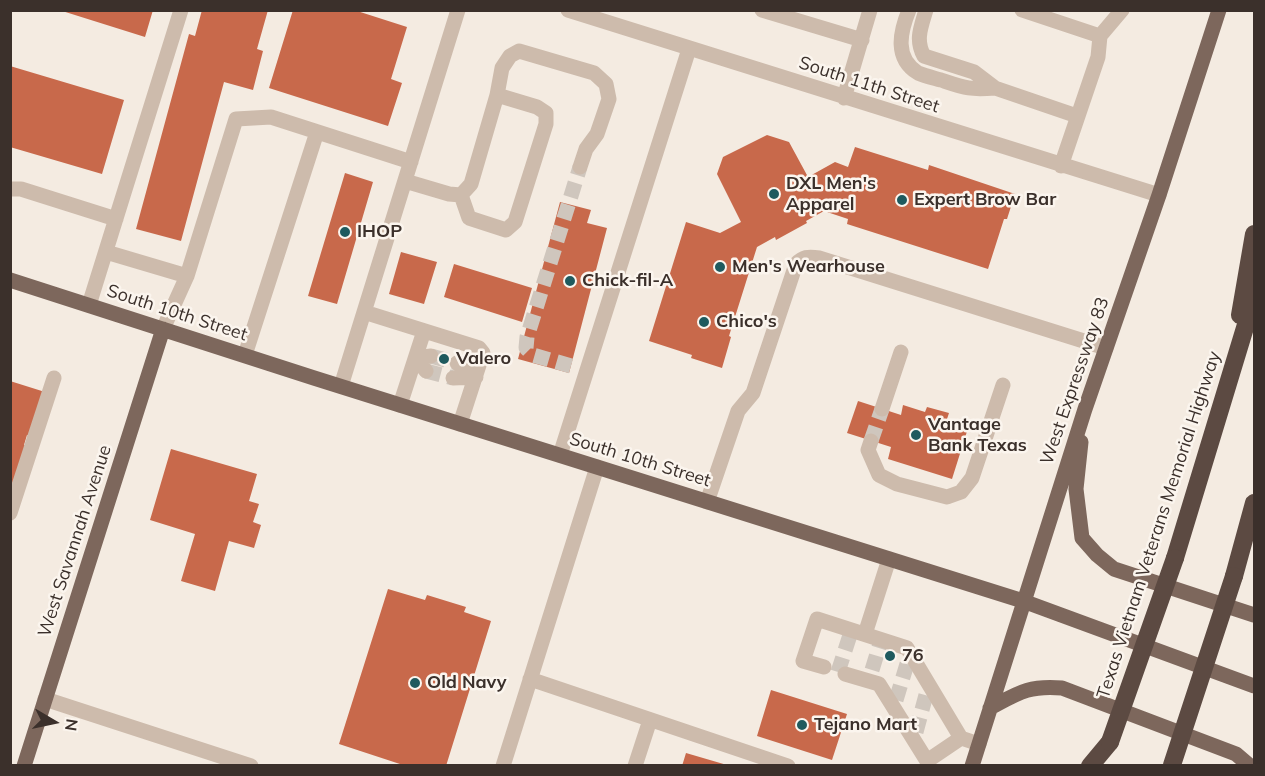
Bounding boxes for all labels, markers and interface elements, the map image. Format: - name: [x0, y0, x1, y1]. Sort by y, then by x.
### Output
- street label: South 11th Street: [796, 52, 942, 118]
- place label: DXL Men's Apparel: [786, 173, 876, 216]
- marker: DXL Men's Apparel: [767, 187, 781, 201]
- place label: Expert Brow Bar: [914, 189, 1056, 211]
- marker: Expert Brow Bar: [895, 193, 909, 207]
- place label: IHOP: [357, 221, 402, 243]
- marker: IHOP: [338, 225, 352, 239]
- place label: Men's Wearhouse: [732, 256, 885, 278]
- marker: Men's Wearhouse: [713, 260, 727, 274]
- place label: Chick-fil-A: [582, 270, 673, 292]
- marker: Chick-fil-A: [563, 274, 577, 288]
- street label: South 10th Street: [104, 280, 250, 346]
- street label: West Expressway 83: [1036, 295, 1114, 467]
- place label: Chico's: [716, 311, 777, 333]
- marker: Chico's: [697, 315, 711, 329]
- place label: Valero: [456, 348, 511, 370]
- street label: Texas Vietnam Veterans Memorial Highway: [1093, 349, 1225, 701]
- marker: Valero: [437, 352, 451, 366]
- place label: Vantage Bank Texas: [928, 414, 1027, 456]
- street label: South 10th Street: [567, 428, 713, 492]
- marker: Vantage Bank Texas: [909, 428, 923, 442]
- street label: West Savannah Avenue: [34, 442, 116, 640]
- place label: 76: [902, 645, 924, 667]
- marker: 76: [883, 649, 897, 663]
- place label: Old Navy: [427, 672, 507, 694]
- marker: Old Navy: [408, 676, 422, 690]
- north arrow: [24, 692, 84, 752]
- place label: Tejano Mart: [814, 714, 917, 736]
- text: N: [61, 717, 83, 732]
- marker: Tejano Mart: [795, 718, 809, 732]

